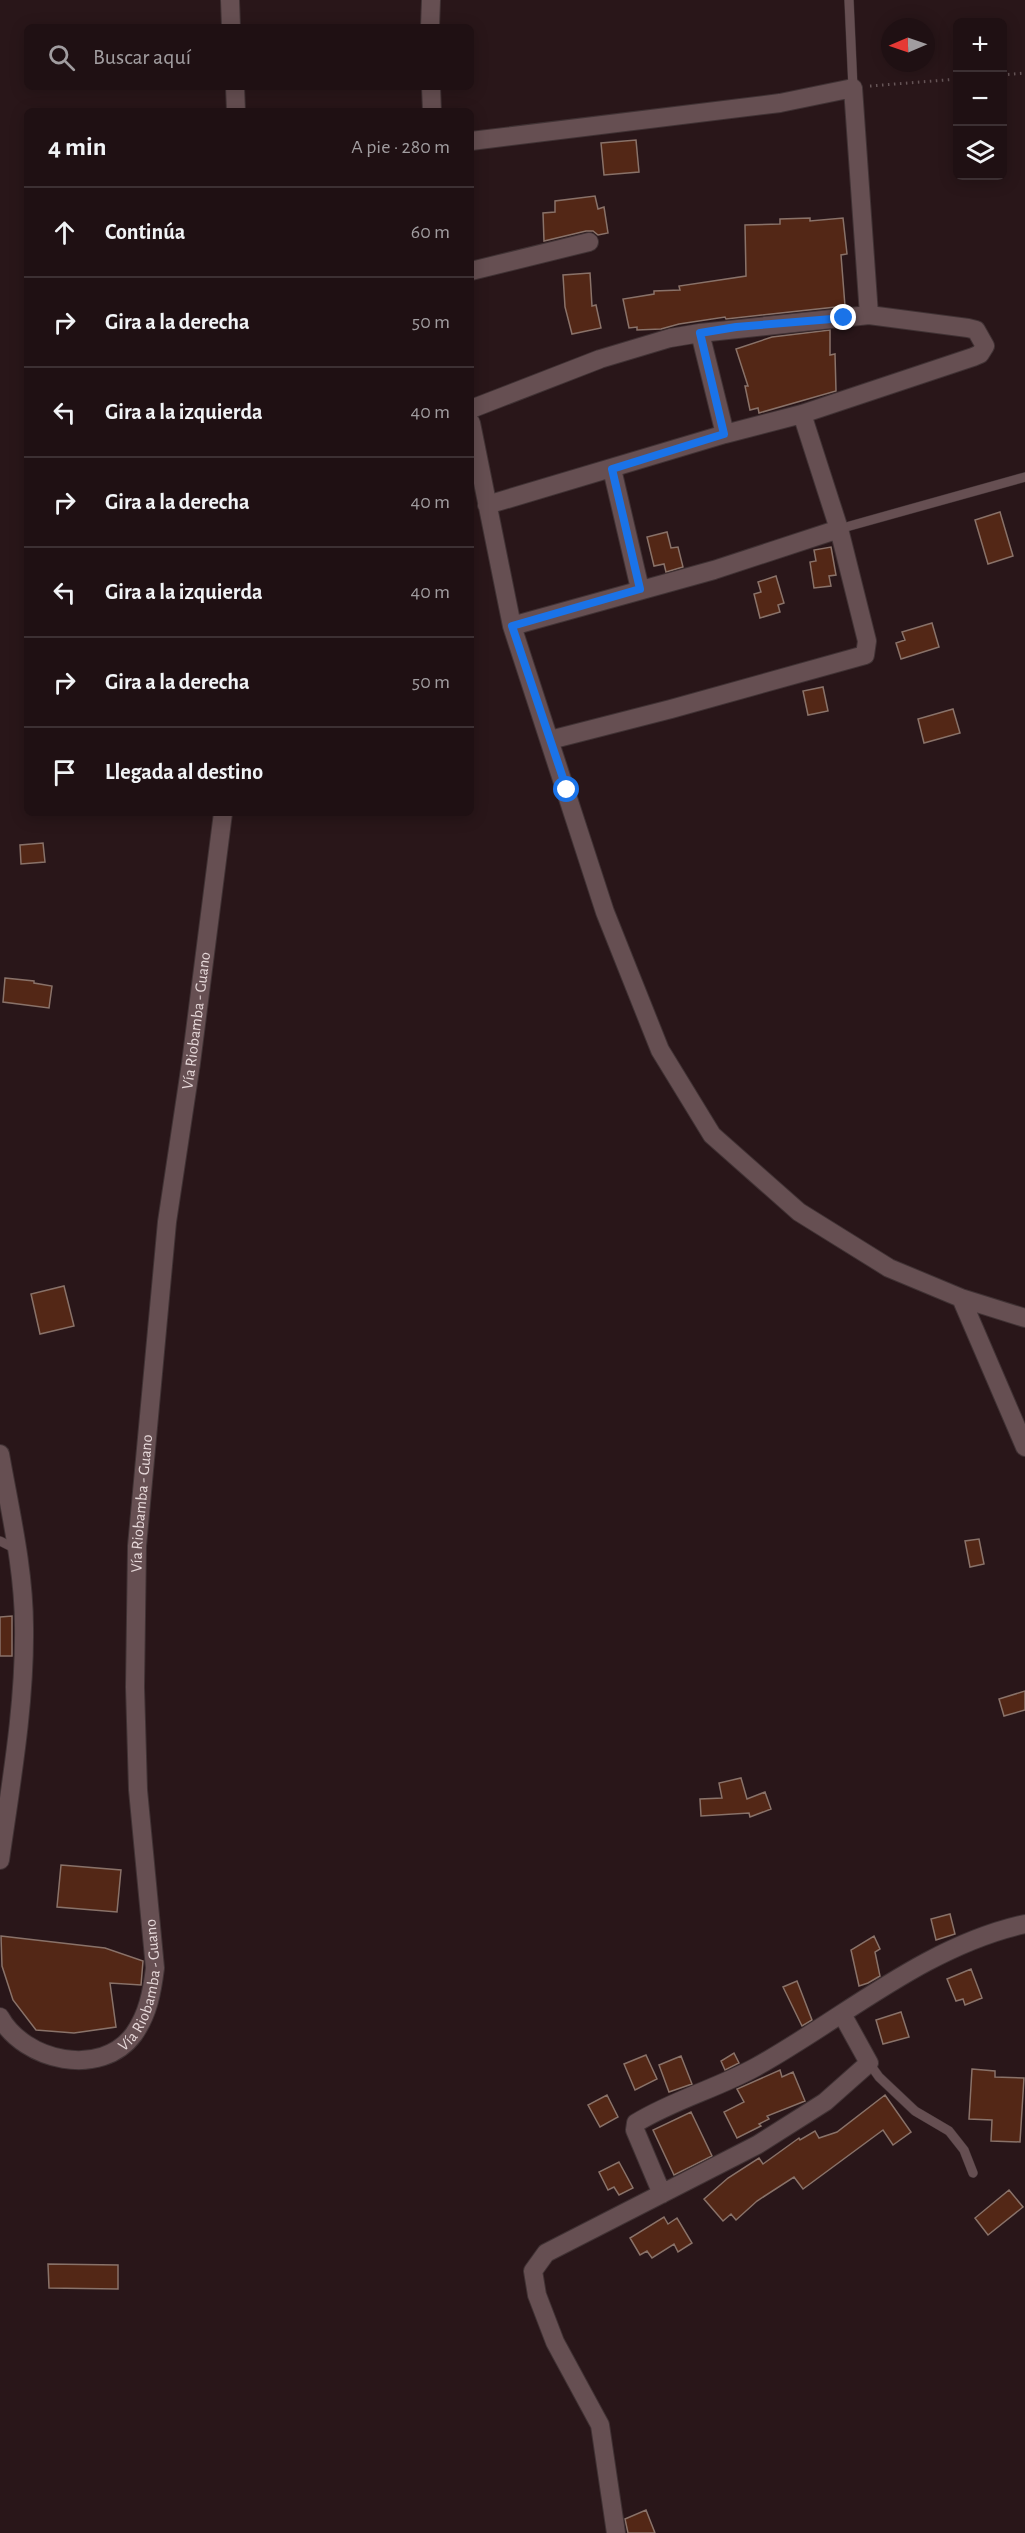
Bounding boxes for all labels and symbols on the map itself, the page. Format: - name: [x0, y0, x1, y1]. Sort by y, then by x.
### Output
- north arrow: [881, 18, 935, 72]
- route end: [830, 304, 856, 330]
- route start: [553, 776, 579, 802]
- street label: Vía Riobamba - Guano: [179, 951, 213, 1090]
- street label: Vía Riobamba - Guano: [129, 1433, 155, 1573]
- street label: Vía Riobamba - Guano: [115, 1918, 163, 2054]

